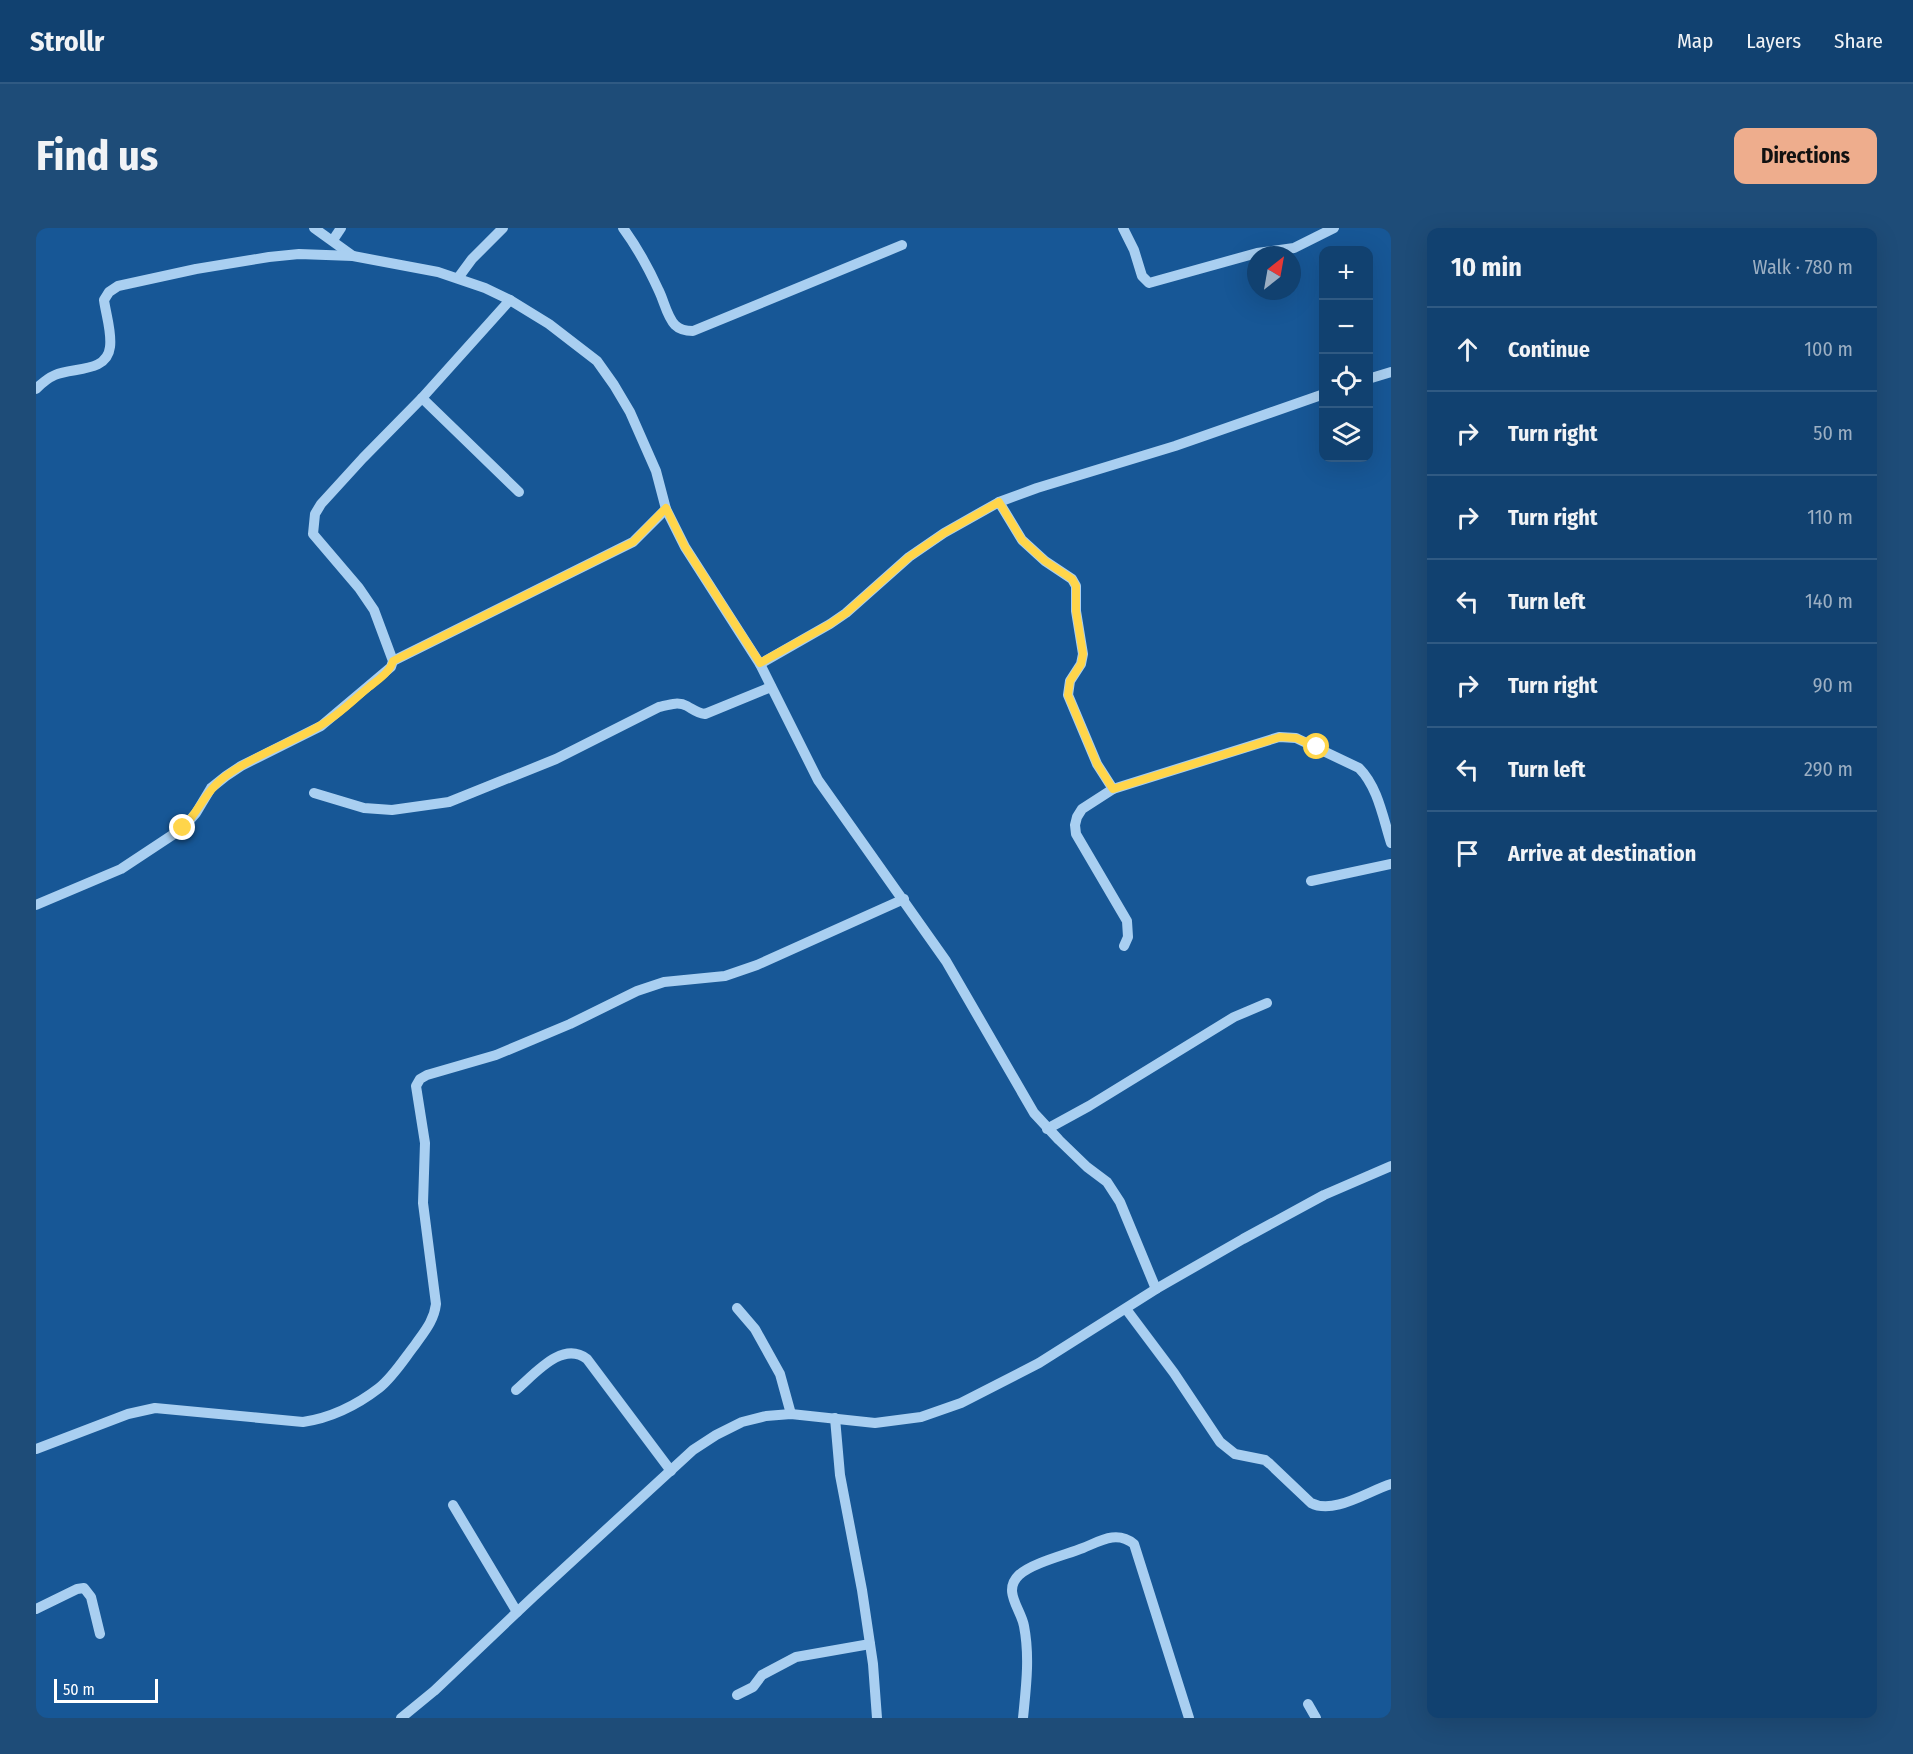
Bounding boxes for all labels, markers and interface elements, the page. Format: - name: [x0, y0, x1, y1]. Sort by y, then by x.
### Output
- text: Strollr: [30, 25, 104, 58]
- text: Map: [1677, 28, 1713, 54]
- text: Layers: [1746, 28, 1801, 54]
- text: Share: [1834, 28, 1883, 54]
- button: Directions: [1734, 128, 1877, 184]
- text: Find us: [36, 131, 158, 181]
- north arrow: [1247, 246, 1301, 300]
- map controls: [1319, 246, 1373, 462]
- button: +: [1319, 246, 1373, 300]
- text: 10 min: [1451, 252, 1522, 283]
- text: Walk · 780 m: [1753, 255, 1853, 279]
- button: −: [1319, 300, 1373, 354]
- icon: ahead: [1451, 333, 1484, 366]
- text: Continue: [1508, 336, 1590, 363]
- text: 100 m: [1804, 337, 1853, 361]
- button: locate: [1319, 354, 1373, 408]
- button: layers: [1319, 408, 1373, 462]
- icon: right: [1451, 417, 1484, 450]
- text: Turn right: [1508, 420, 1597, 447]
- text: 50 m: [1813, 421, 1853, 445]
- icon: right: [1451, 501, 1484, 534]
- text: Turn right: [1508, 504, 1597, 531]
- text: 110 m: [1807, 505, 1853, 529]
- icon: left: [1451, 585, 1484, 618]
- text: Turn left: [1508, 588, 1586, 615]
- text: 140 m: [1805, 589, 1853, 613]
- icon: right: [1451, 669, 1484, 702]
- text: Turn right: [1508, 672, 1597, 699]
- text: 90 m: [1813, 673, 1853, 697]
- route start: [1303, 733, 1329, 759]
- icon: left: [1451, 753, 1484, 786]
- text: Turn left: [1508, 756, 1586, 783]
- text: 290 m: [1804, 757, 1853, 781]
- route end: [169, 814, 195, 840]
- icon: arrive: [1451, 837, 1484, 870]
- text: Arrive at destination: [1508, 840, 1696, 867]
- scale bar: [54, 1676, 158, 1704]
- text: 50 m: [63, 1680, 95, 1699]

